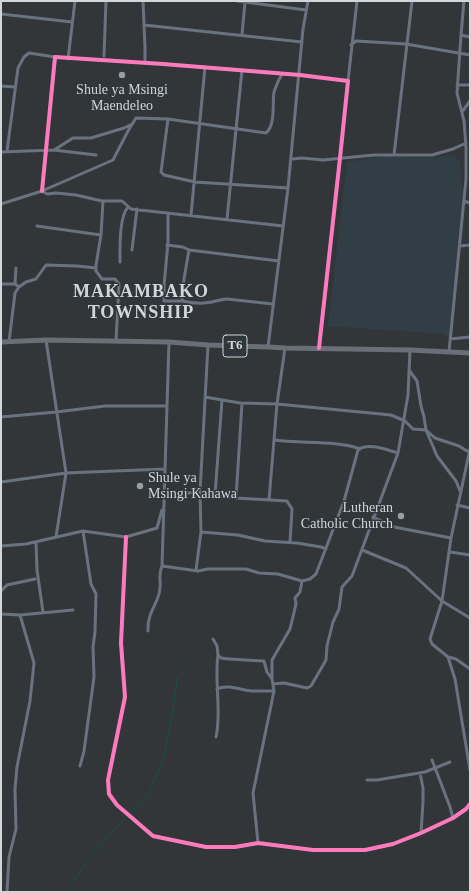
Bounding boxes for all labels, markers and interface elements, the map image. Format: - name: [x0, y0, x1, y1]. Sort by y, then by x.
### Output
- marker: Shule ya Msingi Maendeleo: [117, 70, 127, 80]
- place label: Shule ya Msingi Maendeleo: [76, 82, 168, 114]
- district label: MAKAMBAKO TOWNSHIP: [73, 281, 209, 324]
- road number: T6: [223, 335, 247, 357]
- place label: Shule ya Msingi Kahawa: [148, 470, 237, 502]
- marker: Shule ya Msingi Kahawa: [135, 481, 145, 491]
- place label: Lutheran Catholic Church: [301, 500, 393, 532]
- marker: Lutheran Catholic Church: [396, 511, 406, 521]

